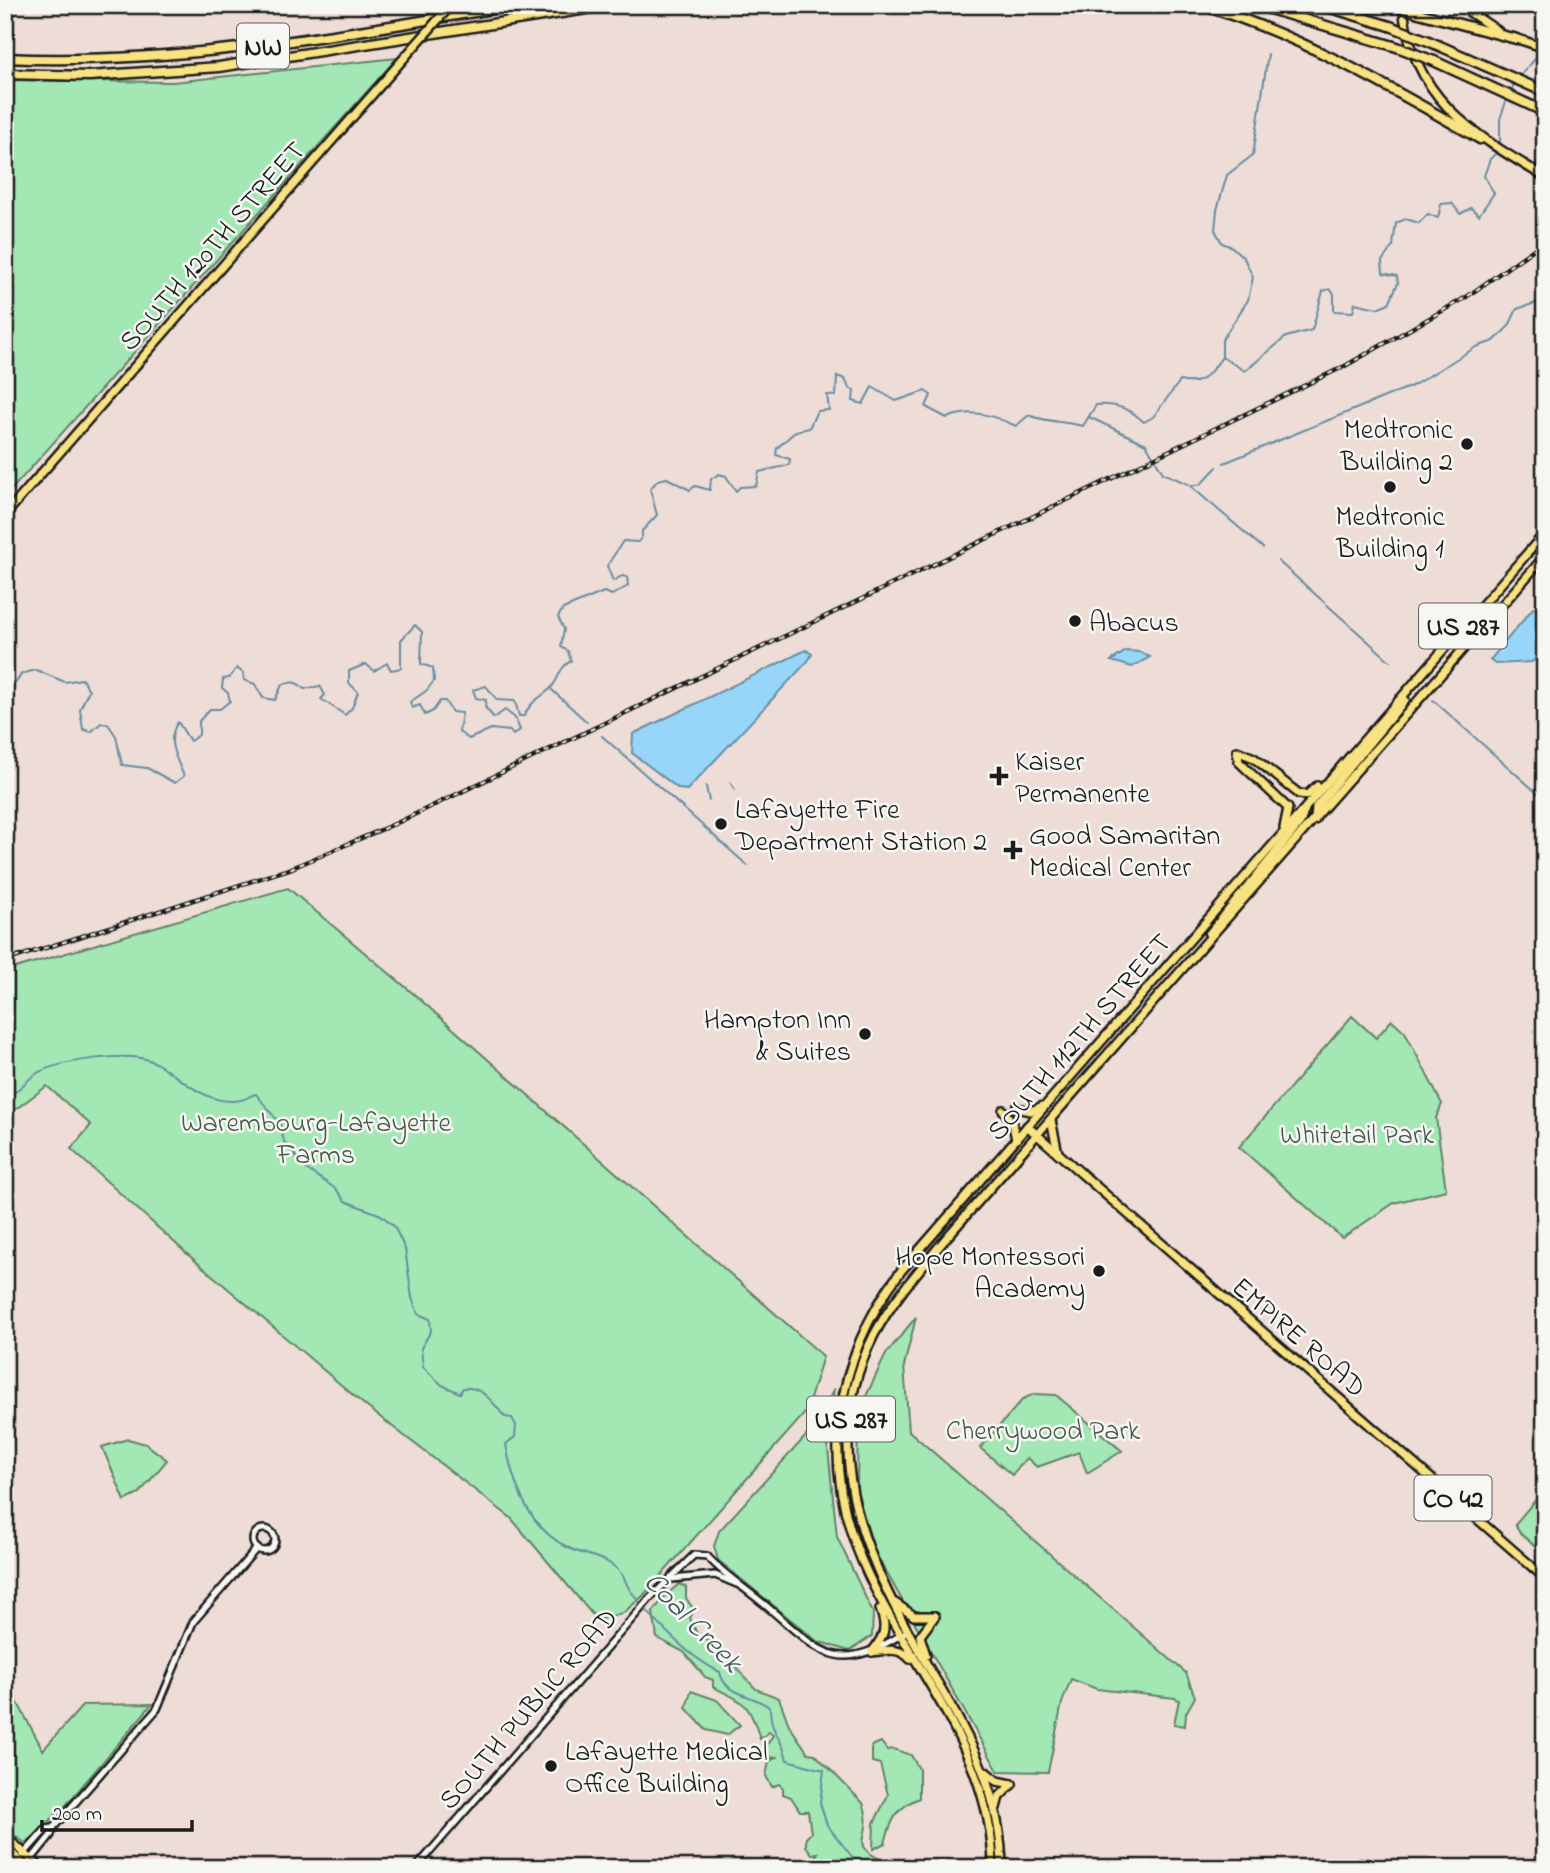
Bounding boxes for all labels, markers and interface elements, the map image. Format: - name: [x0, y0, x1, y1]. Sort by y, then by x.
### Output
- road number: NW: [237, 23, 289, 68]
- street label: SOUTH 120TH STREET: [111, 133, 317, 362]
- place label: Medtronic Building 2: [1339, 411, 1454, 484]
- marker: Medtronic Building 2: [1459, 436, 1475, 452]
- marker: Medtronic Building 1: [1382, 479, 1398, 495]
- place label: Medtronic Building 1: [1335, 498, 1445, 571]
- place label: Abacus: [1089, 604, 1179, 645]
- road number: US 287: [1419, 604, 1507, 648]
- marker: Abacus: [1067, 613, 1083, 629]
- place label: Kaiser Permanente: [1015, 743, 1150, 816]
- marker: Kaiser Permanente: [989, 766, 1009, 786]
- place label: Lafayette Fire Department Station 2: [734, 791, 987, 864]
- marker: Lafayette Fire Department Station 2: [713, 816, 729, 832]
- place label: Good Samaritan Medical Center: [1029, 817, 1220, 890]
- marker: Good Samaritan Medical Center: [1003, 840, 1023, 860]
- street label: SOUTH 112TH STREET: [979, 925, 1183, 1151]
- place label: Hampton Inn & Suites: [704, 1001, 851, 1074]
- marker: Hampton Inn & Suites: [857, 1026, 873, 1042]
- park label: Warembourg-Lafayette Farms: [181, 1104, 451, 1177]
- park label: Whitetail Park: [1280, 1116, 1435, 1157]
- place label: Hope Montessori Academy: [895, 1238, 1085, 1311]
- marker: Hope Montessori Academy: [1091, 1263, 1107, 1279]
- street label: EMPIRE ROAD: [1221, 1269, 1374, 1409]
- road number: US 287: [807, 1396, 895, 1442]
- park label: Cherrywood Park: [946, 1412, 1141, 1453]
- road number: CO 42: [1414, 1476, 1492, 1520]
- water label: Coal Creek: [632, 1562, 753, 1685]
- street label: SOUTH PUBLIC ROAD: [430, 1600, 629, 1820]
- place label: Lafayette Medical Office Building: [565, 1733, 768, 1806]
- marker: Lafayette Medical Office Building: [543, 1758, 559, 1774]
- scale bar: [42, 1789, 192, 1833]
- text: 200 m: [52, 1800, 102, 1830]

